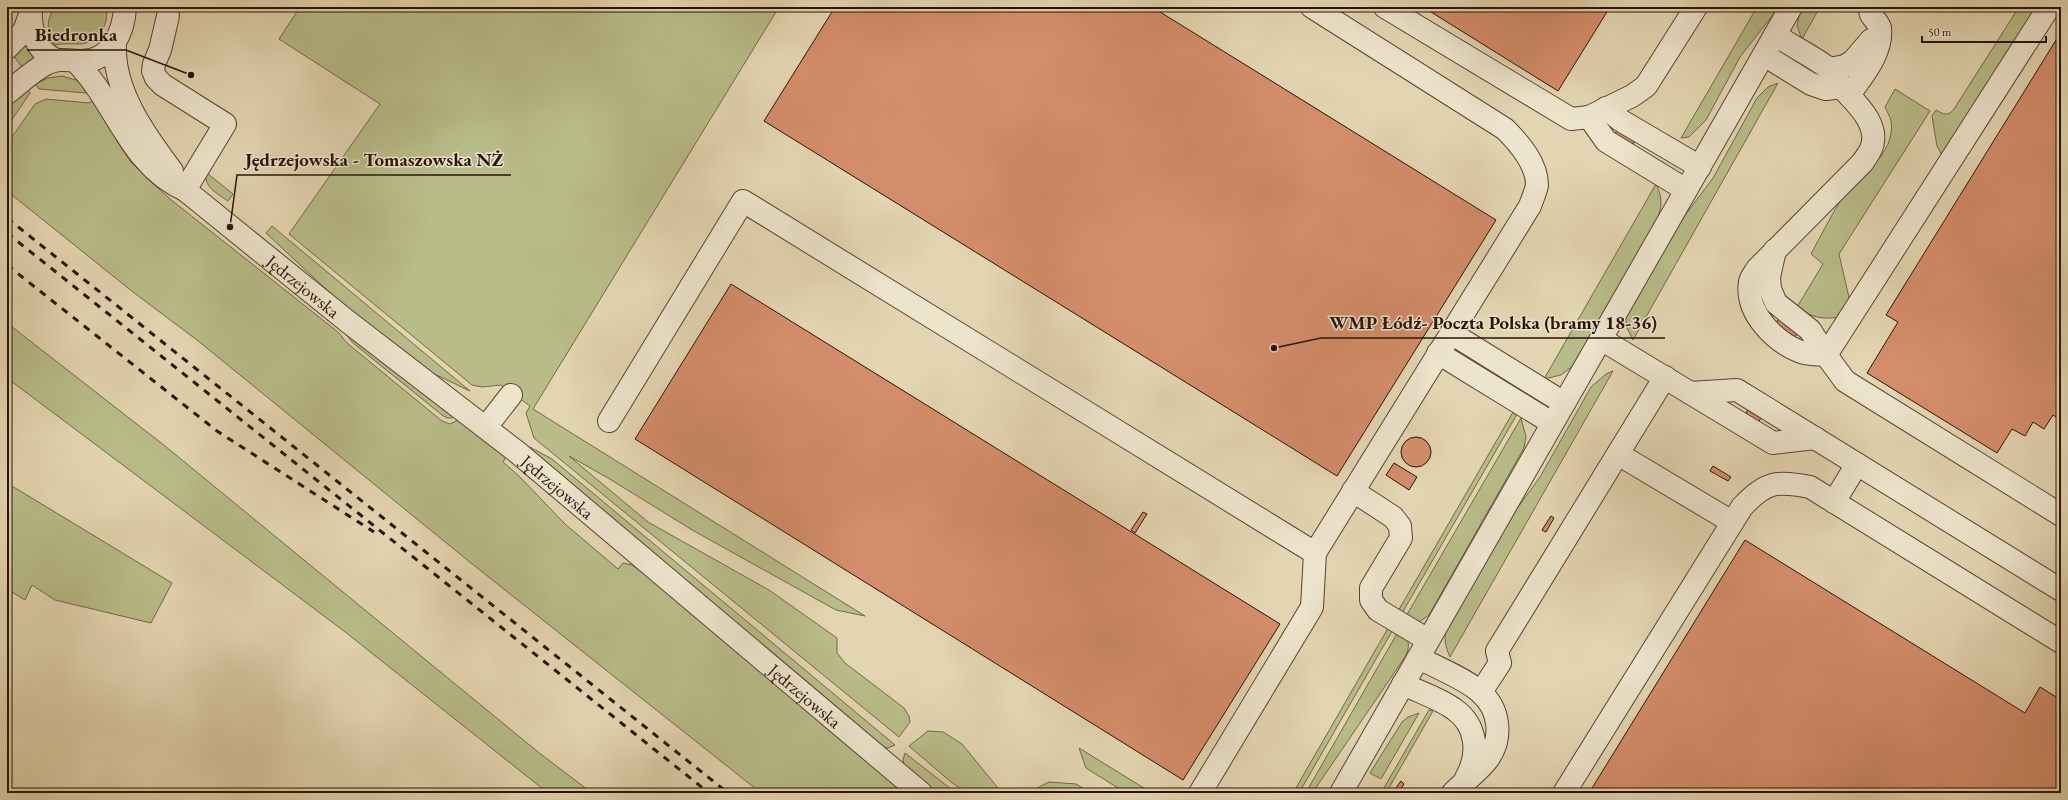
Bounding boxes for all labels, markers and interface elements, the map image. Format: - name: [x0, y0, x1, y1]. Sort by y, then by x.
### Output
- scale bar: [1922, 18, 2046, 44]
- callout: Biedronka: [27, 19, 126, 50]
- text: Biedronka: [35, 22, 118, 47]
- text: 50 m: [1928, 24, 1952, 40]
- callout: Jędrzejowska - Tomaszowska NŻ: [237, 144, 511, 175]
- text: Jędrzejowska - Tomaszowska NŻ: [243, 147, 504, 172]
- street label: Jędrzejowska: [260, 248, 346, 323]
- callout: WMP Łódź- Poczta Polska (bramy 18-36): [1321, 307, 1665, 338]
- text: WMP Łódź- Poczta Polska (bramy 18-36): [1329, 310, 1657, 335]
- street label: Jędrzejowska: [515, 448, 600, 524]
- street label: Jędrzejowska: [763, 657, 847, 733]

